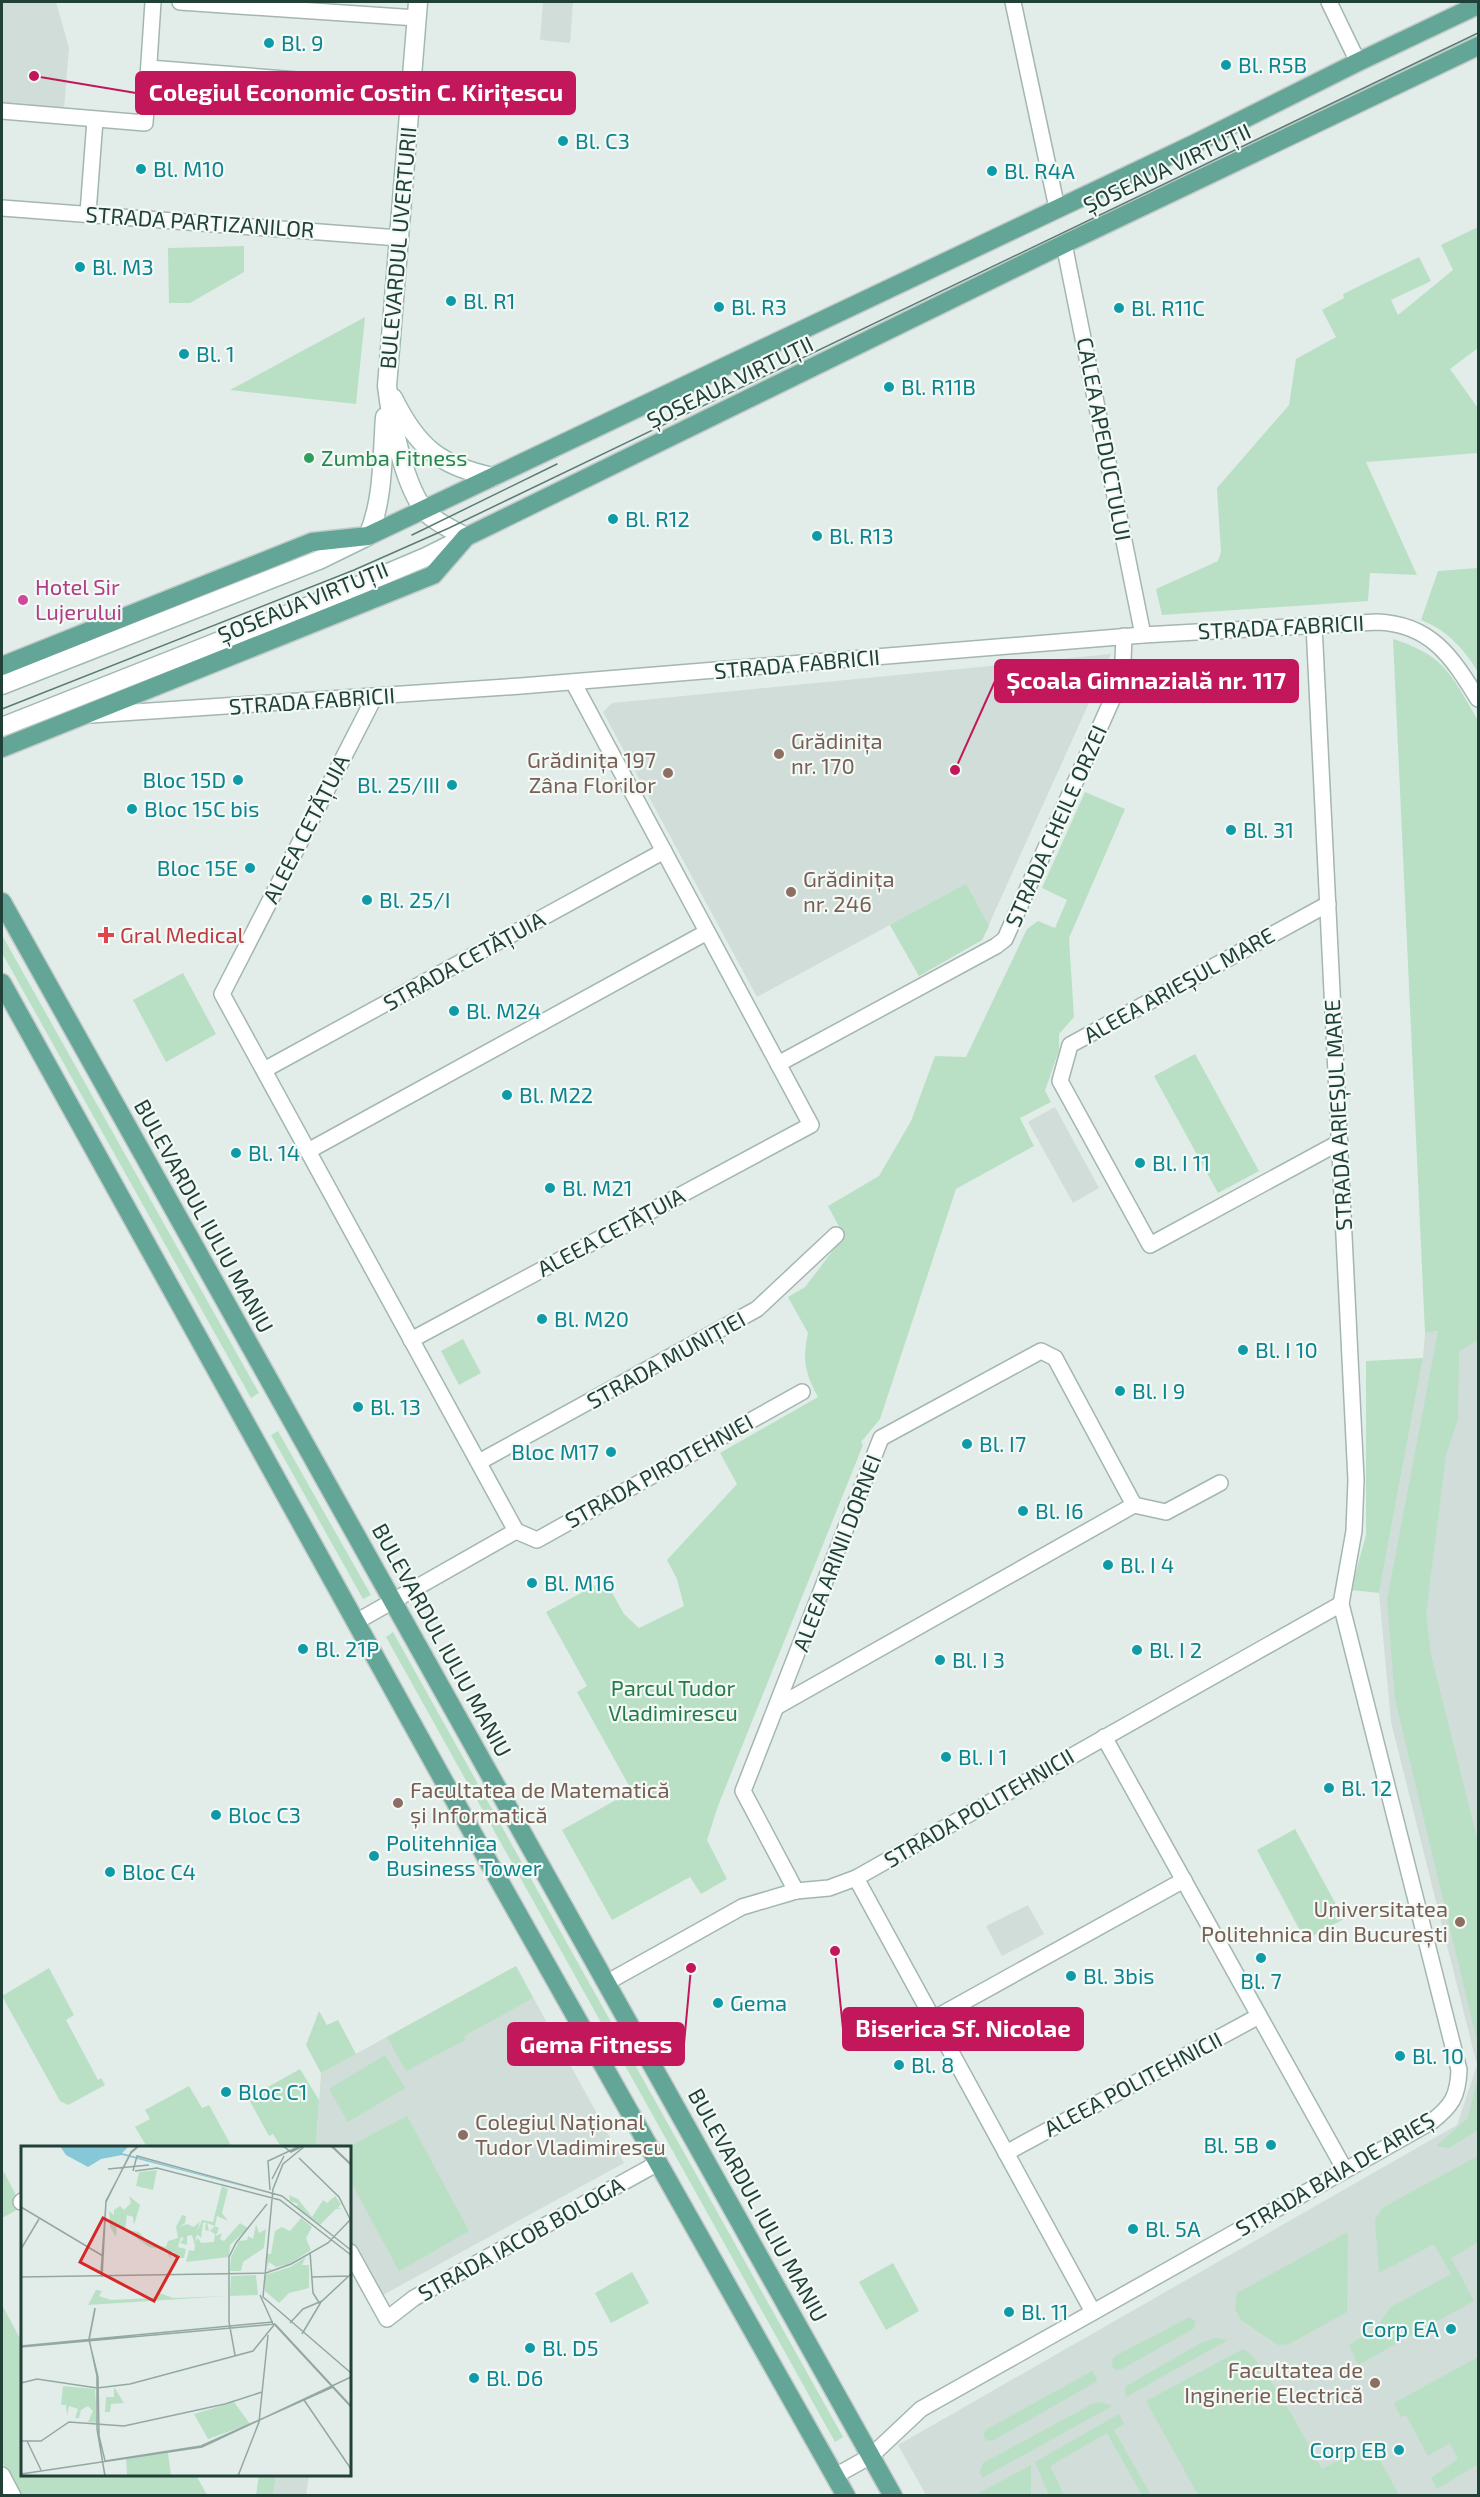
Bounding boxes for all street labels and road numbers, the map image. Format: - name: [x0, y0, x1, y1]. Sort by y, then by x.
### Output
- street label: ȘOSEAUA VIRTUȚII: [1079, 117, 1255, 219]
- street label: BULEVARDUL UVERTURII: [373, 126, 421, 370]
- street label: STRADA PARTIZANILOR: [85, 200, 315, 242]
- street label: ȘOSEAUA VIRTUȚII: [642, 330, 818, 434]
- street label: CALEA APEDUCTULUI: [1072, 335, 1137, 543]
- street label: ȘOSEAUA VIRTUȚII: [214, 555, 392, 649]
- street label: STRADA FABRICII: [1197, 609, 1365, 643]
- street label: STRADA FABRICII: [713, 643, 881, 683]
- street label: STRADA FABRICII: [228, 681, 396, 719]
- street label: STRADA CHEILE ORZEI: [999, 721, 1111, 930]
- street label: ALEEA CETĂȚUIA: [256, 750, 356, 908]
- street label: STRADA CETĂȚUIA: [378, 905, 550, 1017]
- street label: ALEEA ARIEȘUL MARE: [1079, 921, 1279, 1049]
- street label: STRADA ARIEȘUL MARE: [1318, 999, 1358, 1231]
- street label: BULEVARDUL IULIU MANIU: [130, 1094, 280, 1337]
- street label: ALEEA CETĂȚUIA: [532, 1181, 690, 1283]
- street label: STRADA MUNIȚIEI: [582, 1305, 750, 1415]
- street label: STRADA PIROTEHNIEI: [560, 1408, 757, 1533]
- street label: ALEEA ARINII DORNEI: [787, 1451, 886, 1655]
- street label: BULEVARDUL IULIU MANIU: [368, 1518, 518, 1761]
- street label: STRADA POLITEHNICII: [879, 1742, 1078, 1872]
- street label: ALEEA POLITEHNICII: [1039, 2025, 1226, 2141]
- street label: BULEVARDUL IULIU MANIU: [684, 2083, 834, 2326]
- street label: STRADA BAIA DE ARIEȘ: [1231, 2106, 1439, 2242]
- street label: STRADA IACOB BOLOGA: [413, 2171, 628, 2306]

